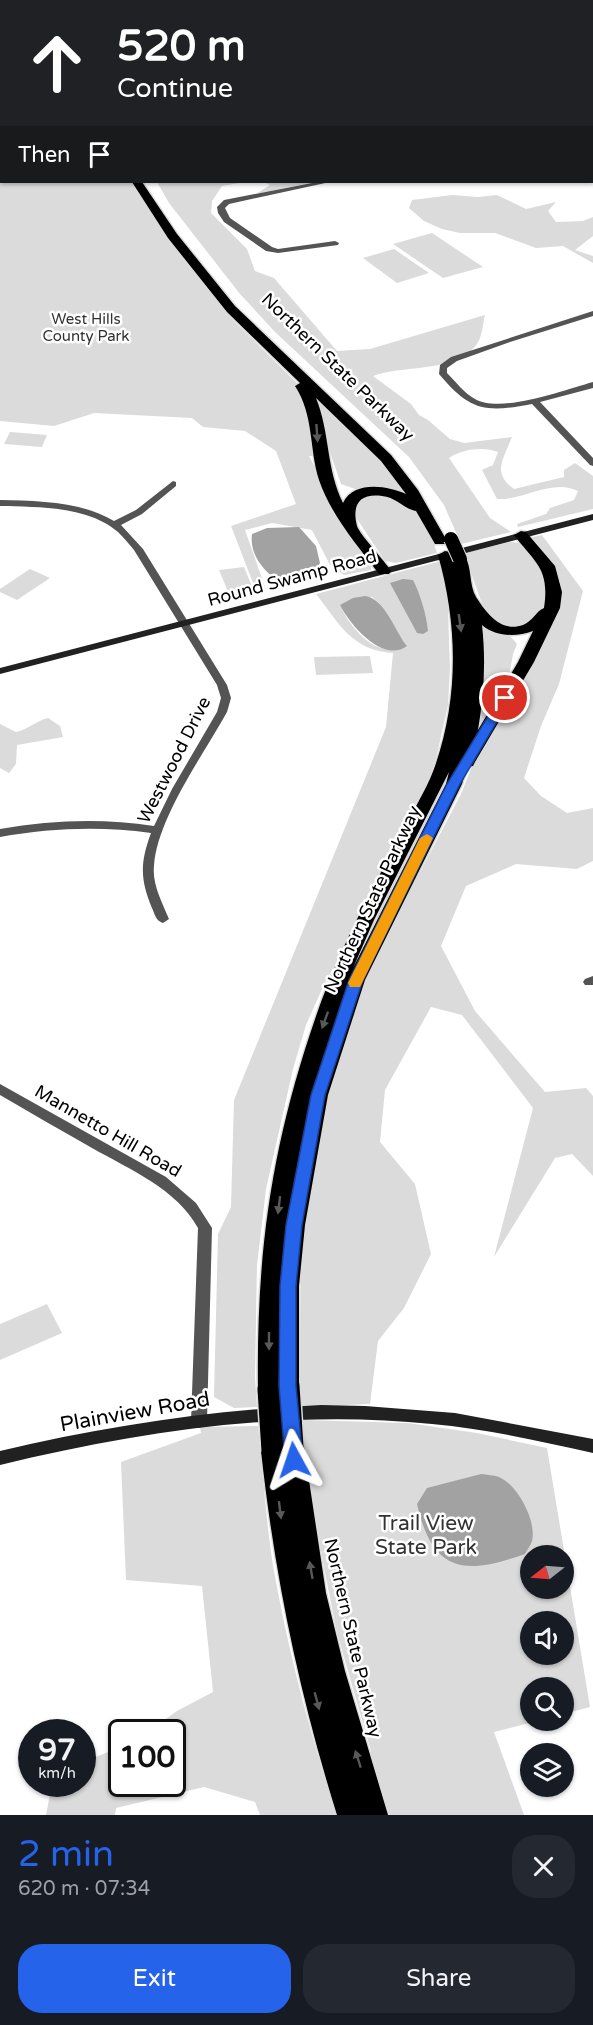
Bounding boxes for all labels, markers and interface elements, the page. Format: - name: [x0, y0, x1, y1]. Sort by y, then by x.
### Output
- text: 520 m: [117, 21, 246, 72]
- icon: ahead: [18, 24, 96, 102]
- text: Continue: [117, 72, 233, 105]
- icon: arrive: [83, 138, 116, 171]
- text: Then: [18, 142, 71, 168]
- street label: Northern State Parkway: [257, 288, 419, 446]
- park label: West Hills County Park: [42, 310, 130, 345]
- one-way arrow: [313, 423, 322, 442]
- street label: Round Swamp Road: [205, 545, 379, 611]
- one-way arrow: [456, 613, 465, 632]
- pin: [479, 672, 530, 723]
- icon: arrive: [488, 681, 521, 714]
- street label: Westwood Drive: [133, 693, 215, 827]
- street label: Northern State Parkway: [319, 802, 425, 996]
- one-way arrow: [319, 1011, 329, 1029]
- street label: Mannetto Hill Road: [31, 1080, 185, 1182]
- one-way arrow: [274, 1196, 284, 1215]
- one-way arrow: [264, 1332, 274, 1351]
- street label: Plainview Road: [58, 1387, 212, 1437]
- position arrow: [262, 1428, 326, 1492]
- one-way arrow: [275, 1500, 284, 1519]
- park label: Trail View State Park: [375, 1511, 477, 1560]
- street label: Northern State Parkway: [319, 1536, 387, 1740]
- north arrow: [520, 1545, 574, 1599]
- map controls: [520, 1545, 574, 1797]
- one-way arrow: [306, 1561, 315, 1580]
- button: sound: [520, 1611, 574, 1665]
- button: search: [520, 1677, 574, 1731]
- one-way arrow: [312, 1692, 322, 1710]
- speed limit sign: 100: [108, 1719, 186, 1797]
- text: 97: [38, 1732, 76, 1769]
- button: layers: [520, 1743, 574, 1797]
- one-way arrow: [352, 1750, 362, 1768]
- text: km/h: [38, 1764, 76, 1782]
- text: 2 min: [18, 1833, 114, 1876]
- button: close: [512, 1835, 575, 1898]
- text: 620 m · 07:34: [18, 1877, 150, 1901]
- button: Exit: [18, 1944, 291, 2013]
- button: Share: [303, 1944, 575, 2013]

